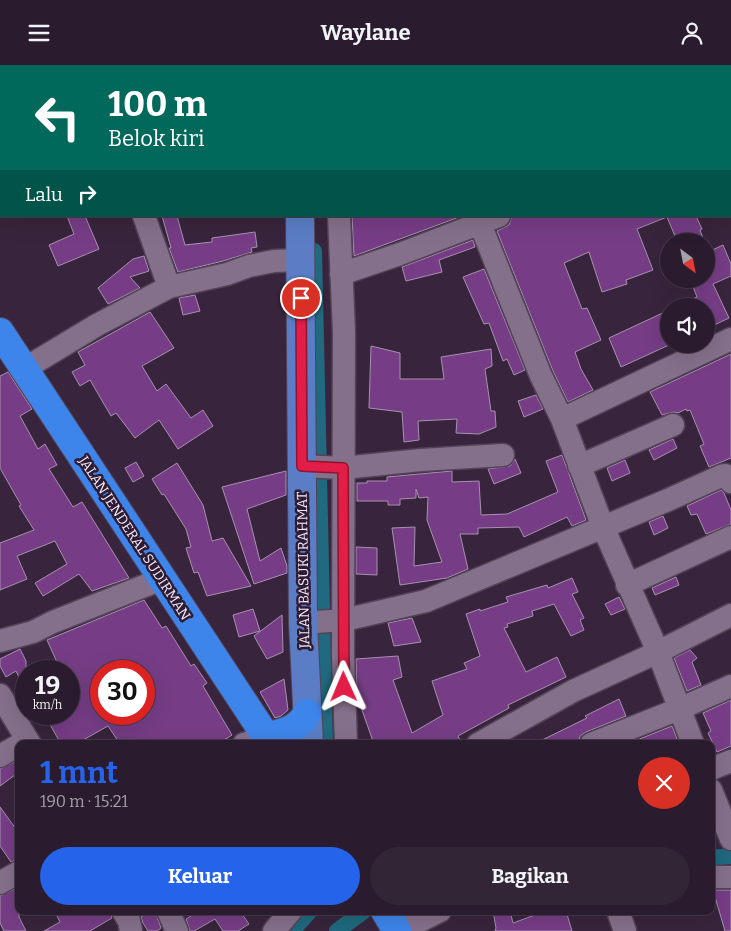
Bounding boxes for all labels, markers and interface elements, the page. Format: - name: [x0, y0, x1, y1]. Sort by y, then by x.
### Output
- icon: menu: [25, 19, 53, 47]
- text: Waylane: [320, 19, 411, 46]
- icon: person: [678, 19, 706, 47]
- text: 100 m: [108, 83, 207, 125]
- icon: left: [25, 85, 90, 150]
- text: Belok kiri: [108, 125, 204, 152]
- icon: right: [73, 180, 101, 208]
- text: Lalu: [25, 183, 63, 206]
- north arrow: [660, 233, 715, 287]
- map controls: [660, 233, 715, 353]
- pin: [280, 277, 322, 319]
- icon: arrive: [287, 284, 315, 312]
- button: sound: [660, 298, 715, 353]
- street label: JALAN JENDERAL SUDIRMAN: [75, 452, 194, 623]
- street label: JALAN BASUKI RAHMAT: [294, 491, 313, 650]
- speed limit sign: 30: [90, 660, 155, 725]
- position arrow: [317, 660, 369, 712]
- text: 19: [35, 671, 60, 701]
- text: km/h: [33, 698, 62, 712]
- text: 1 mnt: [40, 755, 118, 791]
- button: close: [638, 757, 690, 809]
- text: 190 m · 15:21: [40, 792, 128, 811]
- button: Keluar: [40, 847, 360, 905]
- button: Bagikan: [370, 847, 690, 905]

